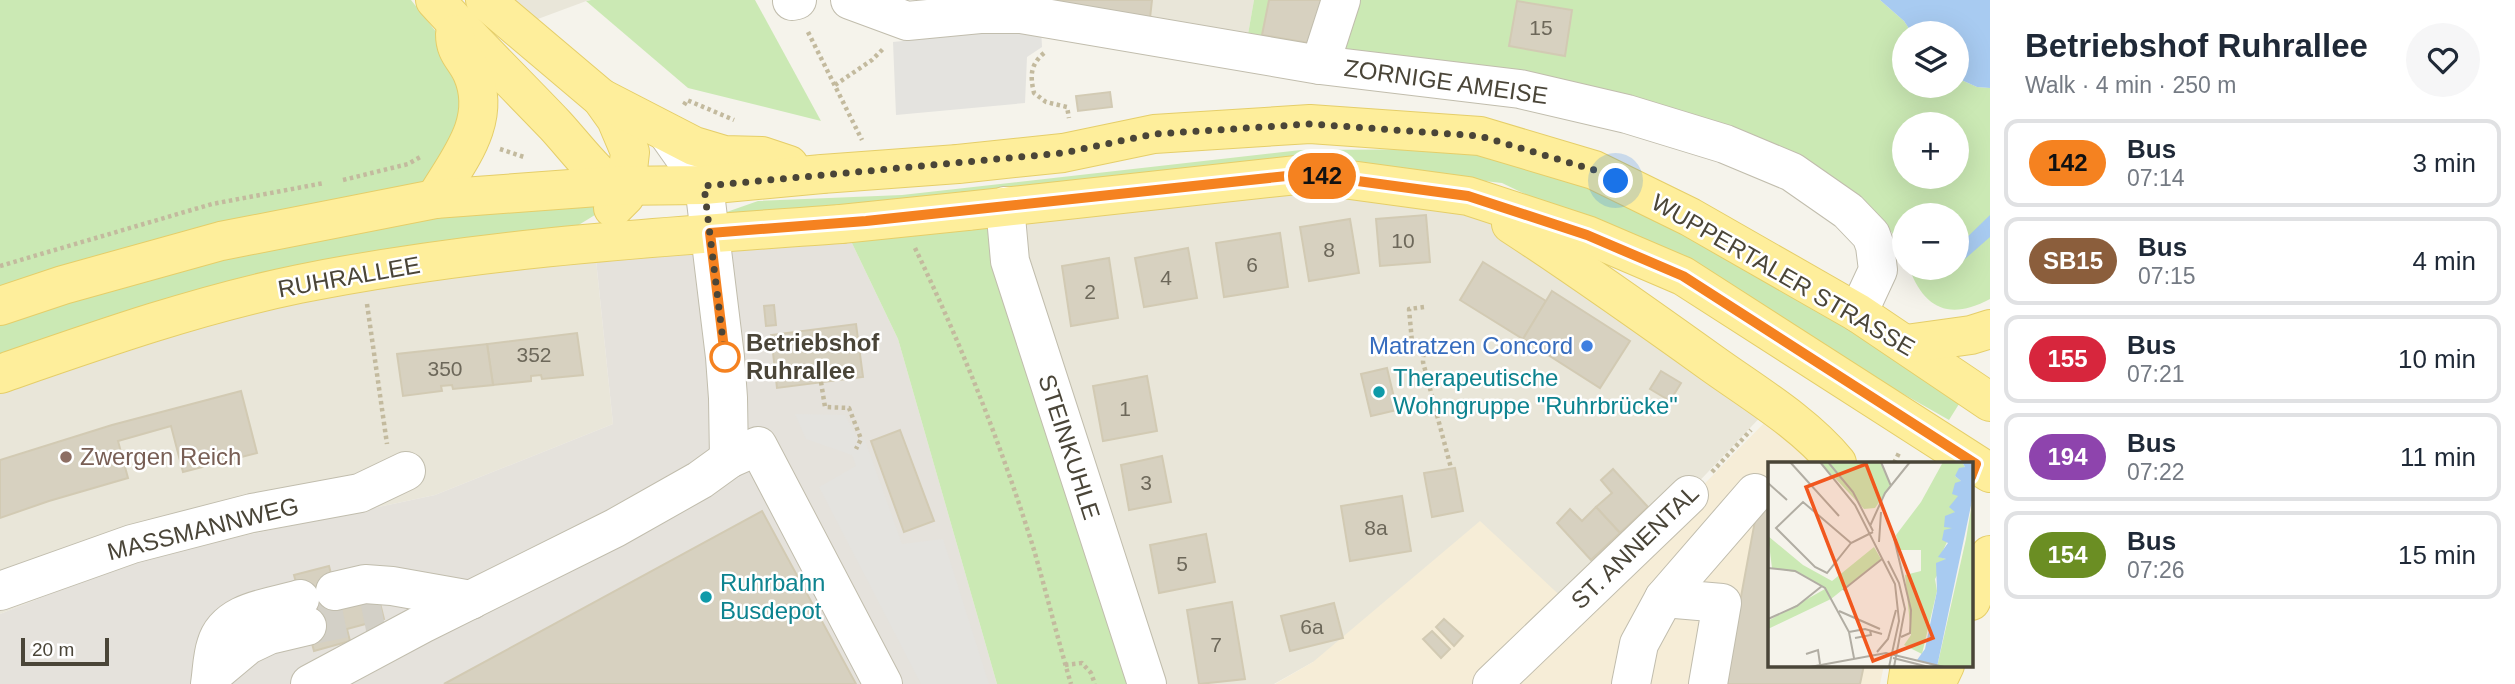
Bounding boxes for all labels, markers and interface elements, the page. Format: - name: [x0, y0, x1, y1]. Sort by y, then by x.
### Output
- house number: 15: [1529, 16, 1553, 39]
- map controls: [1892, 21, 1969, 280]
- button: layers: [1892, 21, 1969, 98]
- button: heart: [2406, 23, 2480, 97]
- text: Betriebshof Ruhrallee: [2025, 27, 2368, 64]
- street label: ZORNIGE AMEISE: [1343, 54, 1550, 109]
- text: Walk · 4 min · 250 m: [2025, 72, 2236, 98]
- button: +: [1892, 112, 1969, 189]
- text: Bus: [2127, 134, 2176, 164]
- text: 3 min: [2412, 148, 2476, 178]
- text: 142: [2047, 149, 2088, 176]
- line badge: 142: [1282, 153, 1362, 199]
- text: 142: [1302, 162, 1342, 189]
- your location: [1598, 163, 1633, 198]
- text: 07:14: [2127, 165, 2185, 191]
- street label: WUPPERTALER STRASSE: [1647, 188, 1920, 361]
- button: −: [1892, 203, 1969, 280]
- house number: 10: [1391, 229, 1415, 252]
- text: Bus: [2138, 232, 2187, 262]
- house number: 8: [1323, 238, 1335, 261]
- text: 4 min: [2412, 246, 2476, 276]
- text: SB15: [2043, 247, 2103, 274]
- street label: RUHRALLEE: [276, 251, 422, 302]
- house number: 6: [1246, 253, 1258, 276]
- text: 07:15: [2138, 263, 2196, 289]
- house number: 4: [1160, 266, 1172, 289]
- house number: 2: [1084, 280, 1096, 303]
- place label: Betriebshof Ruhrallee: [746, 329, 880, 384]
- text: Bus: [2127, 330, 2176, 360]
- place label: Matratzen Concord: [1369, 332, 1573, 359]
- marker: Matratzen Concord: [1579, 338, 1595, 354]
- marker: Betriebshof Ruhrallee: [710, 342, 740, 372]
- house number: 352: [516, 343, 552, 366]
- text: 10 min: [2398, 344, 2476, 374]
- text: 155: [2047, 345, 2088, 372]
- house number: 350: [427, 357, 463, 380]
- text: 07:21: [2127, 361, 2185, 387]
- place label: Therapeutische Wohngruppe "Ruhrbrücke": [1393, 364, 1678, 419]
- street label: STEINKUHLE: [1033, 371, 1106, 523]
- marker: Therapeutische Wohngruppe "Ruhrbrücke": [1371, 384, 1387, 400]
- house number: 1: [1119, 397, 1131, 420]
- text: Bus: [2127, 428, 2176, 458]
- text: 11 min: [2400, 442, 2476, 472]
- place label: Zwergen Reich: [80, 443, 241, 470]
- text: 194: [2047, 443, 2088, 470]
- marker: Zwergen Reich: [58, 449, 74, 465]
- text: 07:22: [2127, 459, 2185, 485]
- inset map: [1768, 462, 1972, 666]
- house number: 3: [1140, 471, 1152, 494]
- street label: ST. ANNENTAL: [1565, 479, 1704, 614]
- street label: MASSMANNWEG: [105, 492, 301, 565]
- house number: 8a: [1364, 516, 1388, 539]
- text: Bus: [2127, 526, 2176, 556]
- text: 15 min: [2398, 540, 2476, 570]
- text: 154: [2047, 541, 2088, 568]
- house number: 5: [1176, 552, 1188, 575]
- text: 07:26: [2127, 557, 2185, 583]
- place label: Ruhrbahn Busdepot: [720, 569, 825, 624]
- marker: Ruhrbahn Busdepot: [698, 589, 714, 605]
- house number: 6a: [1300, 615, 1324, 638]
- house number: 7: [1210, 633, 1222, 656]
- scale bar: [21, 635, 108, 667]
- text: 20 m: [32, 639, 74, 660]

